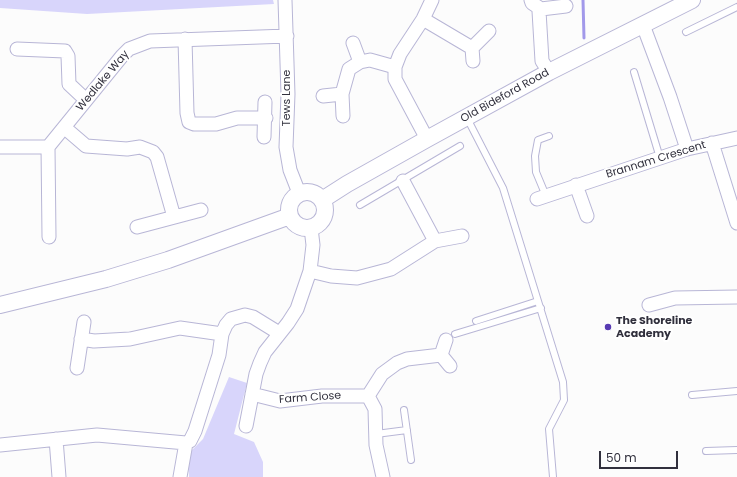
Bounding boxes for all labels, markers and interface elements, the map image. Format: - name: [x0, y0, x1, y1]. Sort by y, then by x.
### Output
- street label: Wedlake Way: [74, 48, 132, 114]
- street label: Old Bideford Road: [458, 66, 552, 126]
- street label: Tews Lane: [280, 70, 294, 126]
- street label: Brannam Crescent: [604, 139, 708, 181]
- place label: The Shoreline Academy: [616, 314, 692, 340]
- marker: The Shoreline Academy: [603, 322, 613, 332]
- street label: Farm Close: [279, 389, 341, 407]
- scale bar: [601, 443, 680, 469]
- text: 50 m: [606, 449, 637, 466]

